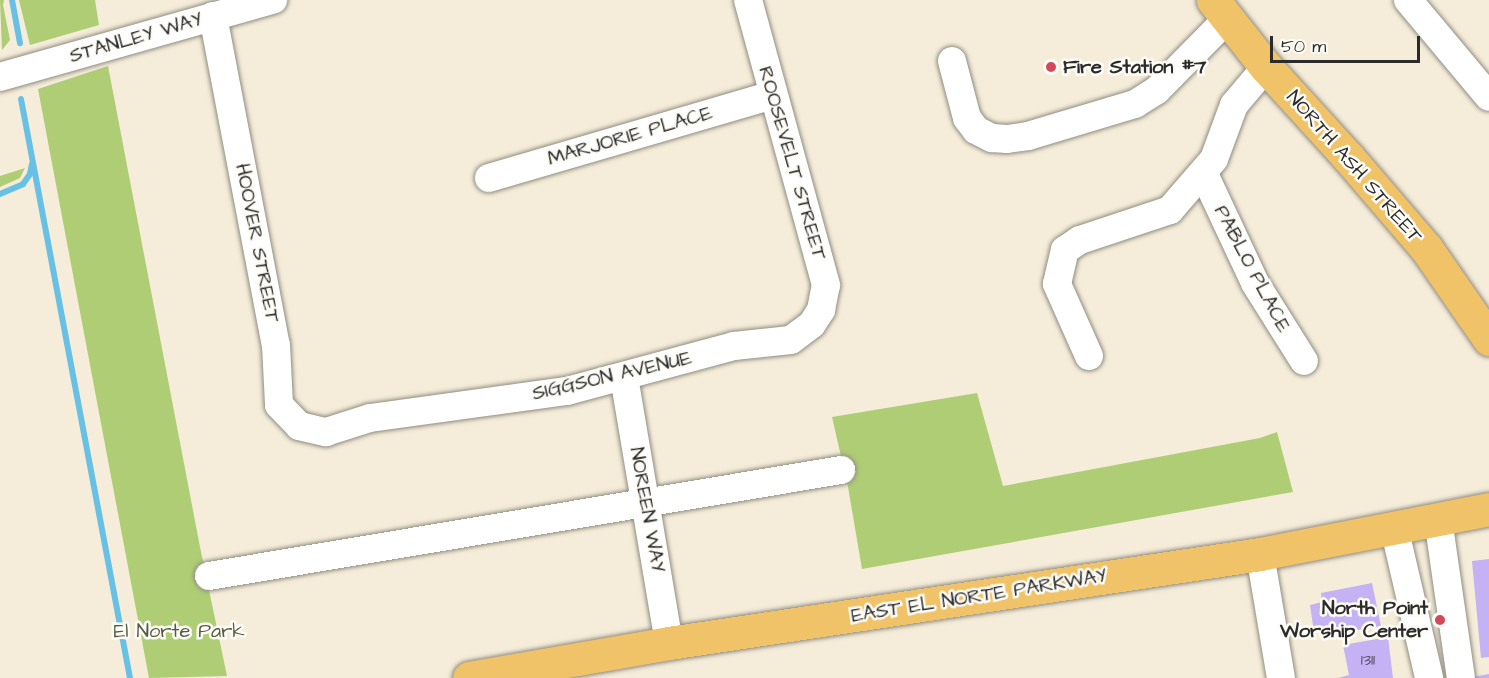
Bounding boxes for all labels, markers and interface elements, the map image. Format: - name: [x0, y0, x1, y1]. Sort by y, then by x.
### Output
- street label: STANLEY WAY: [67, 8, 205, 68]
- scale bar: [1273, 24, 1423, 62]
- text: 50 m: [1281, 34, 1326, 59]
- place label: Fire Station #7: [1063, 55, 1206, 79]
- marker: Fire Station #7: [1044, 60, 1058, 74]
- street label: ROOSEVELT STREET: [753, 64, 831, 262]
- street label: NORTH ASH STREET: [1281, 86, 1427, 248]
- street label: MARJORIE PLACE: [545, 101, 715, 171]
- street label: HOOVER STREET: [230, 162, 284, 324]
- street label: PABLO PLACE: [1208, 201, 1296, 337]
- street label: SIGGSON AVENUE: [530, 346, 694, 406]
- street label: NOREEN WAY: [624, 446, 670, 574]
- street label: EAST EL NORTE PARKWAY: [850, 564, 1108, 628]
- place label: North Point Worship Center: [1280, 596, 1428, 643]
- marker: North Point Worship Center: [1433, 613, 1447, 627]
- park label: El Norte Park: [114, 619, 244, 643]
- house number: 1311: [1361, 650, 1375, 670]

